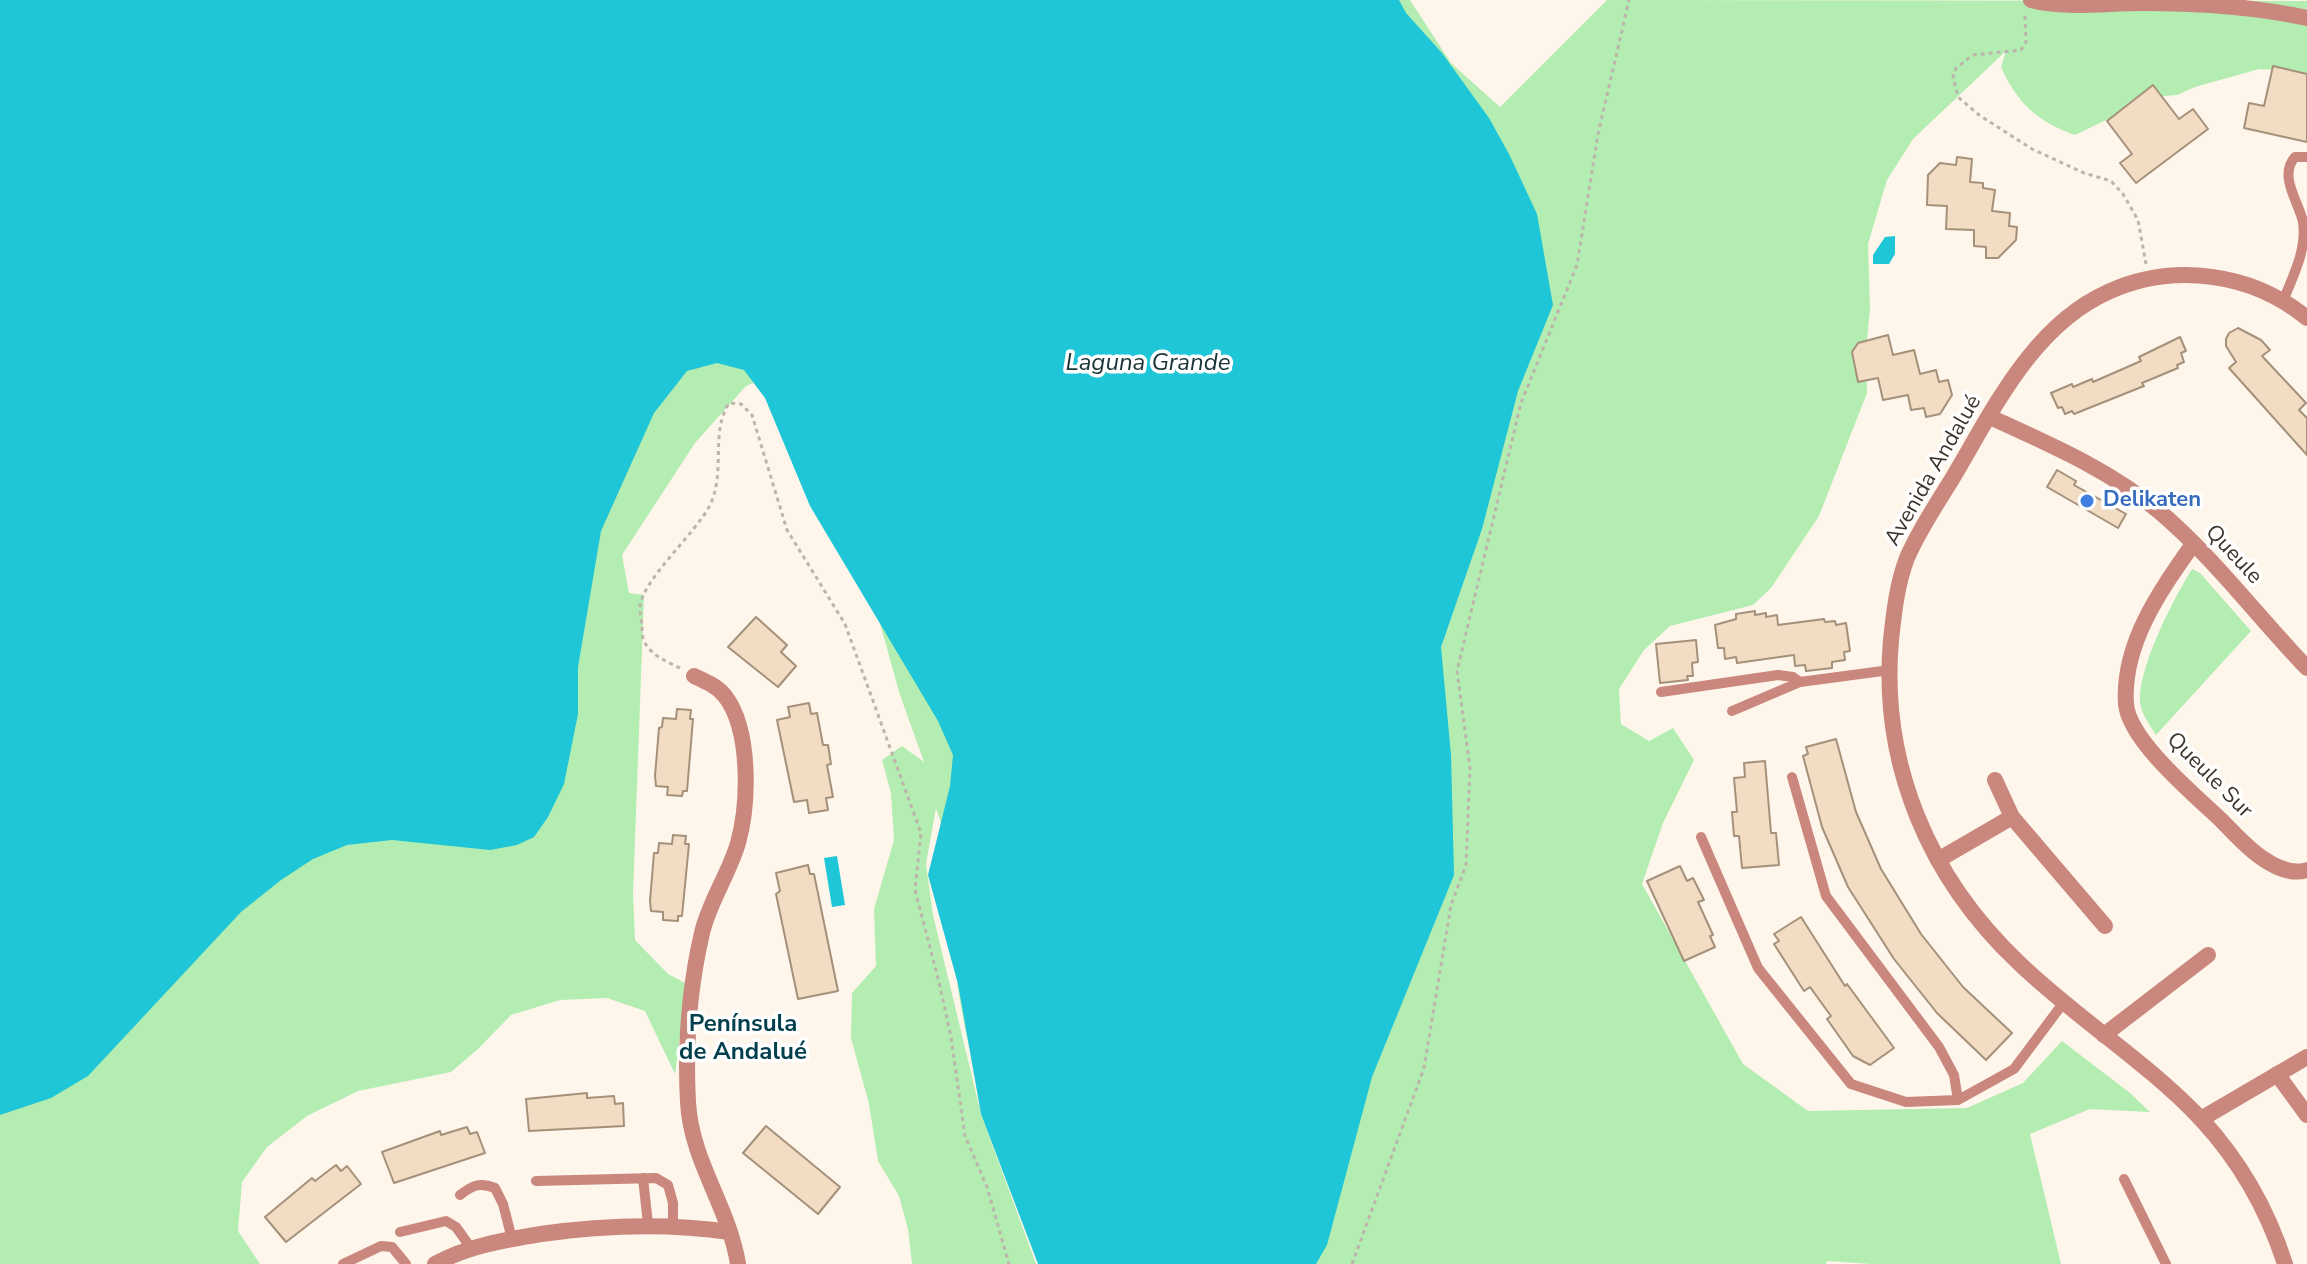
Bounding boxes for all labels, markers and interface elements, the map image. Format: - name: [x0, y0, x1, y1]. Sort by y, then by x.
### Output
- water label: Laguna Grande: [1066, 350, 1230, 378]
- street label: Avenida Andalué: [1880, 391, 1988, 551]
- place label: Delikaten: [2103, 488, 2201, 514]
- marker: Delikaten: [2078, 492, 2096, 510]
- street label: Queule: [2199, 520, 2267, 590]
- street label: Queule Sur: [2161, 728, 2257, 824]
- district label: Península de Andalué: [679, 1011, 807, 1067]

